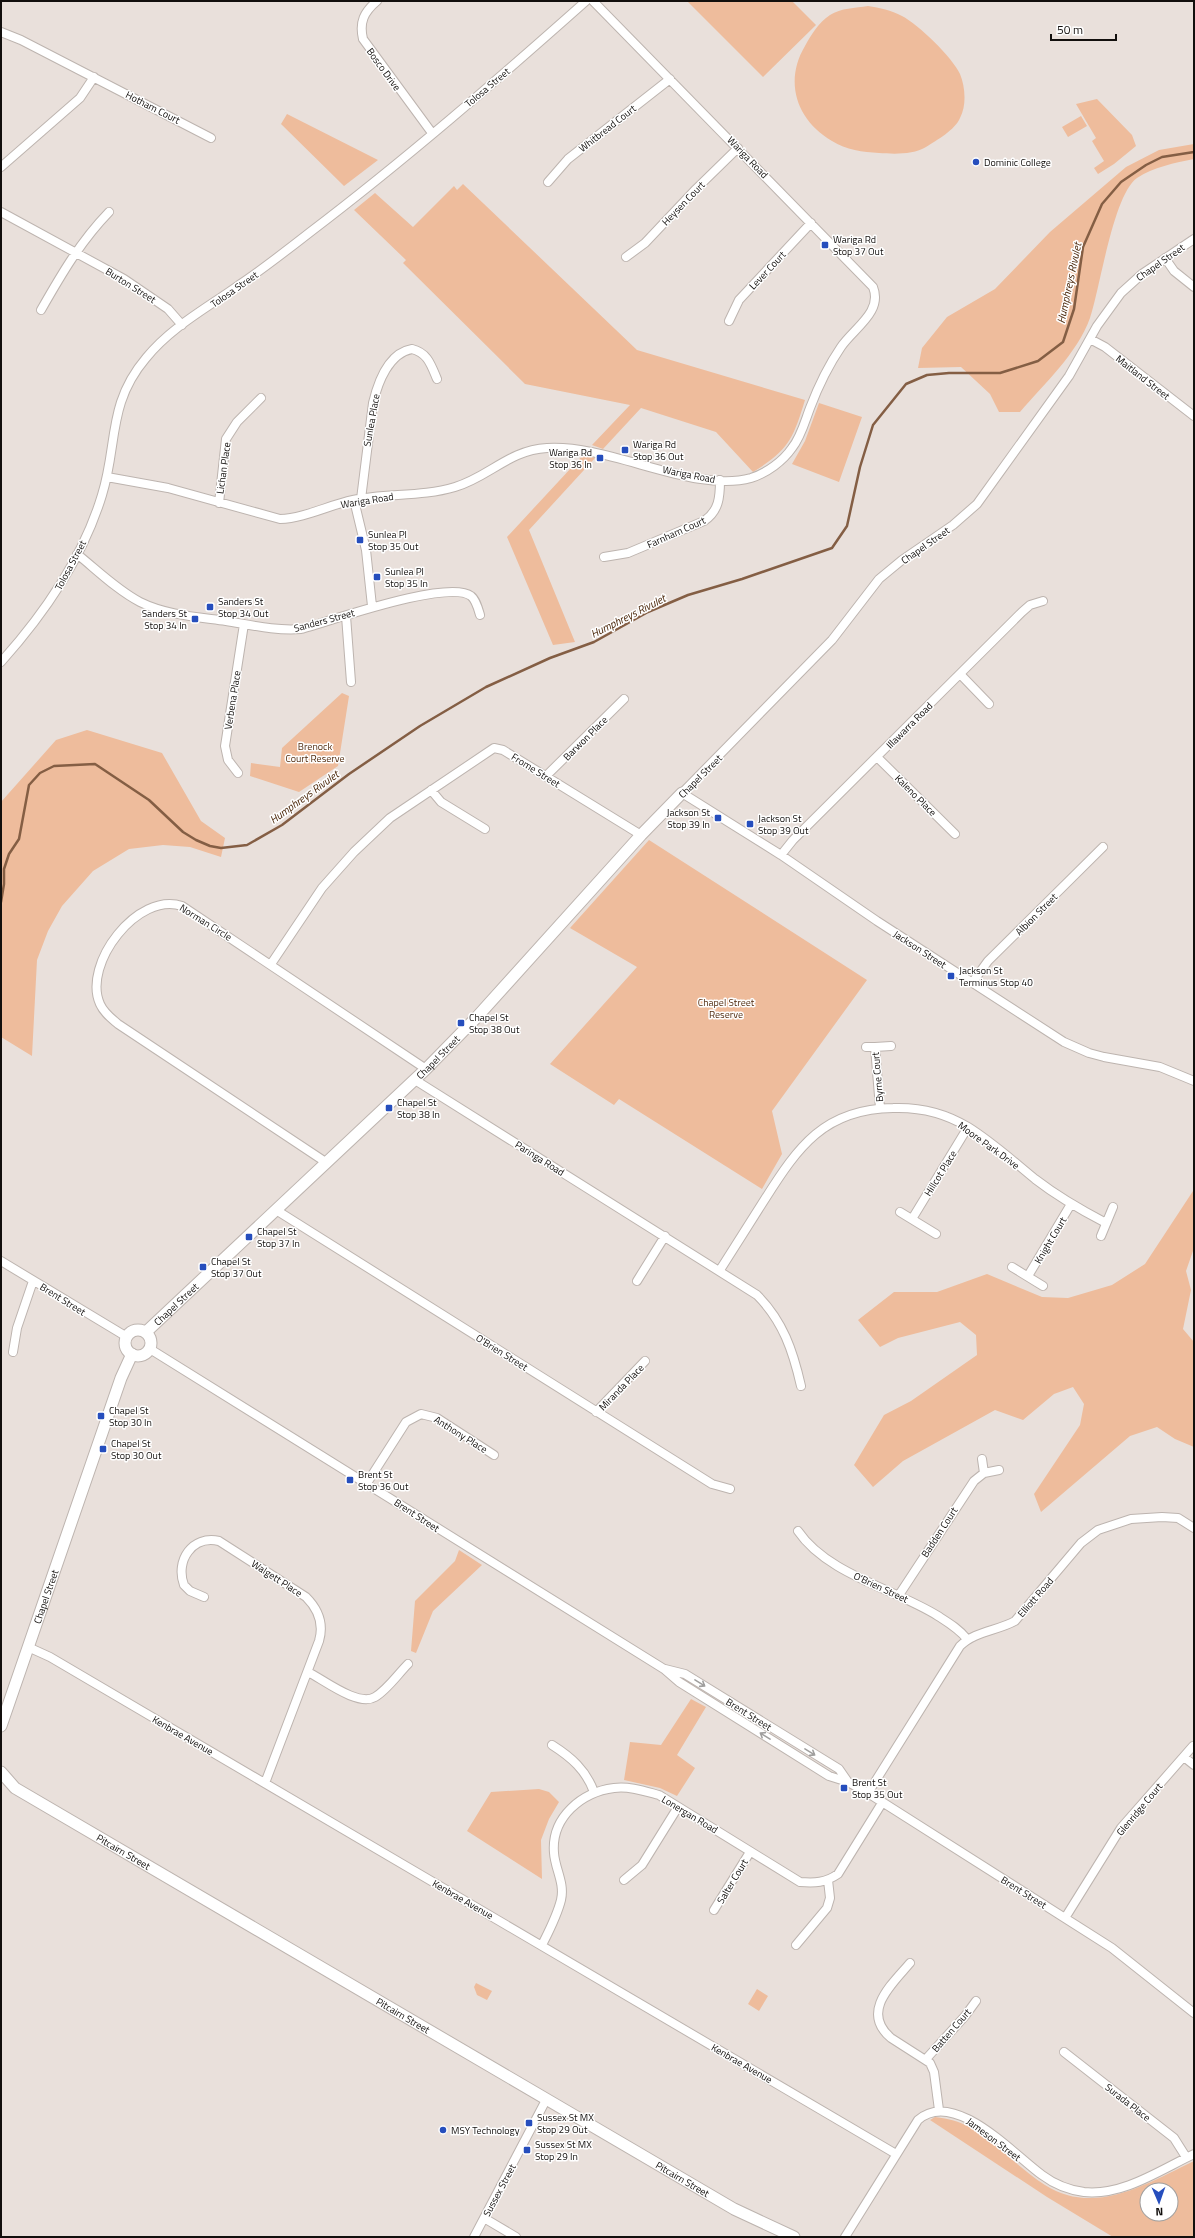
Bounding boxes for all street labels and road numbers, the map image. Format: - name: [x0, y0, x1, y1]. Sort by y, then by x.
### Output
- street label: Bosco Drive: [363, 45, 404, 94]
- street label: Tolosa Street: [461, 64, 514, 111]
- street label: Hotham Court: [123, 87, 183, 128]
- street label: Whitbread Court: [576, 101, 639, 156]
- street label: Wariga Road: [724, 133, 772, 182]
- street label: Heysen Court: [658, 177, 709, 229]
- street label: Chapel Street: [1133, 240, 1188, 285]
- street label: Lever Court: [745, 247, 790, 293]
- street label: Burton Street: [103, 264, 159, 307]
- street label: Tolosa Street: [208, 267, 261, 311]
- street label: Maitland Street: [1112, 351, 1173, 404]
- street label: Sunlea Place: [359, 393, 384, 448]
- street label: Lichan Place: [212, 441, 235, 495]
- street label: Wariga Road: [661, 462, 717, 487]
- street label: Wariga Road: [340, 489, 395, 512]
- street label: Farnham Court: [645, 513, 708, 552]
- street label: Chapel Street: [898, 523, 953, 568]
- street label: Tolosa Street: [51, 537, 90, 593]
- street label: Sanders Street: [292, 605, 357, 636]
- street label: Verbena Place: [220, 670, 245, 731]
- street label: Illawarra Road: [883, 699, 936, 752]
- street label: Barwon Place: [560, 713, 611, 764]
- street label: Frome Street: [508, 749, 563, 792]
- street label: Chapel Street: [675, 751, 726, 802]
- street label: Kaleno Place: [891, 771, 940, 820]
- street label: Albion Street: [1012, 889, 1061, 939]
- street label: Norman Circle: [177, 900, 235, 944]
- street label: Jackson Street: [890, 927, 950, 972]
- street label: Chapel Street: [413, 1032, 464, 1083]
- street label: Byrne Court: [868, 1051, 887, 1102]
- street label: Moore Park Drive: [955, 1118, 1023, 1173]
- street label: Paringa Road: [512, 1137, 567, 1180]
- street label: Hillcot Place: [920, 1147, 960, 1199]
- street label: Knight Court: [1031, 1214, 1071, 1267]
- street label: Brent Street: [37, 1279, 89, 1320]
- street label: Chapel Street: [150, 1279, 202, 1329]
- street label: O'Brien Street: [473, 1330, 531, 1375]
- street label: Miranda Place: [595, 1361, 647, 1414]
- street label: Anthony Place: [431, 1412, 490, 1457]
- street label: Brent Street: [391, 1495, 443, 1536]
- street label: Badden Court: [918, 1504, 962, 1560]
- street label: Walgett Place: [248, 1556, 305, 1601]
- street label: Chapel Street: [30, 1567, 63, 1626]
- street label: O'Brien Street: [851, 1568, 911, 1607]
- street label: Elliott Road: [1014, 1574, 1057, 1621]
- street label: Brent Street: [723, 1694, 775, 1735]
- street label: Kenbrae Avenue: [149, 1712, 216, 1759]
- street label: Glenridge Court: [1113, 1779, 1166, 1839]
- street label: Lonergan Road: [659, 1792, 721, 1837]
- street label: Pitcairn Street: [94, 1830, 153, 1874]
- street label: Salter Court: [713, 1856, 752, 1906]
- street label: Brent Street: [998, 1872, 1050, 1913]
- street label: Kenbrae Avenue: [429, 1876, 496, 1923]
- street label: Pitcairn Street: [373, 1994, 433, 2038]
- street label: Batten Court: [928, 2005, 975, 2056]
- street label: Kenbrae Avenue: [708, 2040, 775, 2087]
- street label: Surada Place: [1102, 2080, 1154, 2125]
- street label: Jameson Street: [963, 2114, 1024, 2165]
- street label: Pitcairn Street: [653, 2158, 713, 2201]
- street label: Sussex Street: [479, 2161, 520, 2219]

